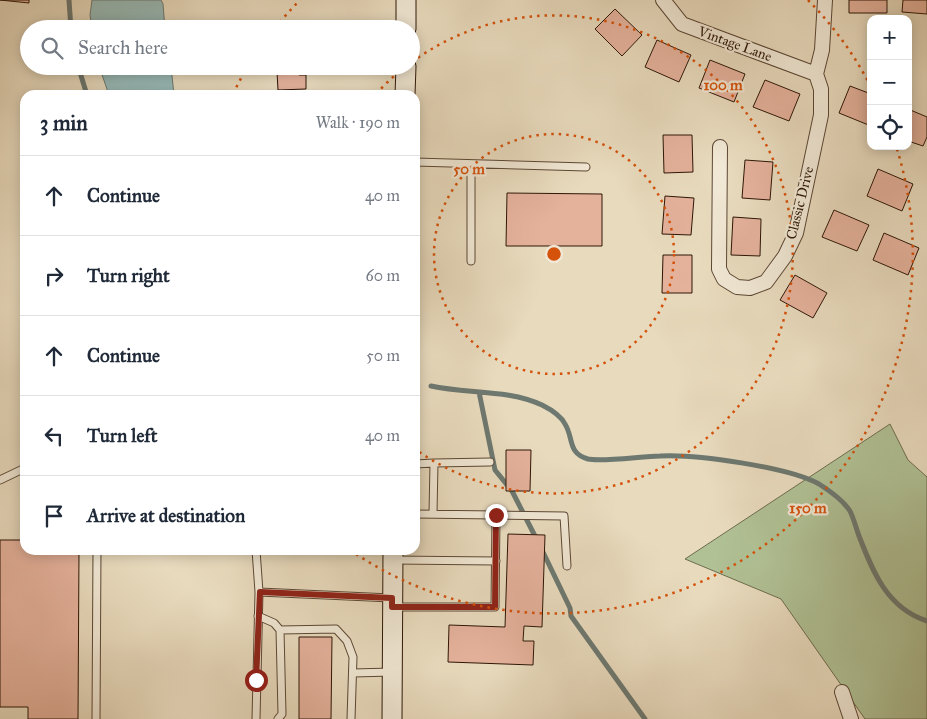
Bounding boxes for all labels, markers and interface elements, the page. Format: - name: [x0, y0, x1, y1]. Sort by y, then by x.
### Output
- map controls: [867, 15, 912, 150]
- button: +: [867, 15, 912, 60]
- search box: [20, 20, 420, 75]
- street label: Vintage Lane: [695, 23, 774, 65]
- icon: search: [38, 34, 66, 62]
- text: Search here: [78, 36, 168, 59]
- button: −: [867, 60, 912, 105]
- text: 100 m: [703, 76, 743, 94]
- button: locate: [867, 105, 912, 150]
- text: 3 min: [40, 110, 88, 136]
- text: Walk · 190 m: [316, 113, 400, 132]
- text: 50 m: [453, 160, 485, 178]
- street label: Classic Drive: [783, 165, 817, 241]
- icon: ahead: [40, 182, 68, 210]
- text: Continue: [87, 184, 160, 207]
- text: 40 m: [365, 186, 400, 205]
- centre of rings: [545, 245, 563, 263]
- icon: right: [40, 262, 68, 290]
- text: Turn right: [87, 264, 170, 287]
- text: 60 m: [366, 266, 400, 285]
- icon: ahead: [40, 342, 68, 370]
- text: Continue: [87, 344, 160, 367]
- text: 50 m: [366, 346, 400, 365]
- icon: left: [40, 422, 68, 450]
- text: Turn left: [87, 424, 157, 447]
- text: 40 m: [365, 426, 400, 445]
- text: 150 m: [789, 499, 827, 517]
- icon: arrive: [40, 502, 68, 530]
- text: Arrive at destination: [87, 504, 245, 527]
- route end: [485, 504, 508, 527]
- route start: [245, 669, 268, 692]

